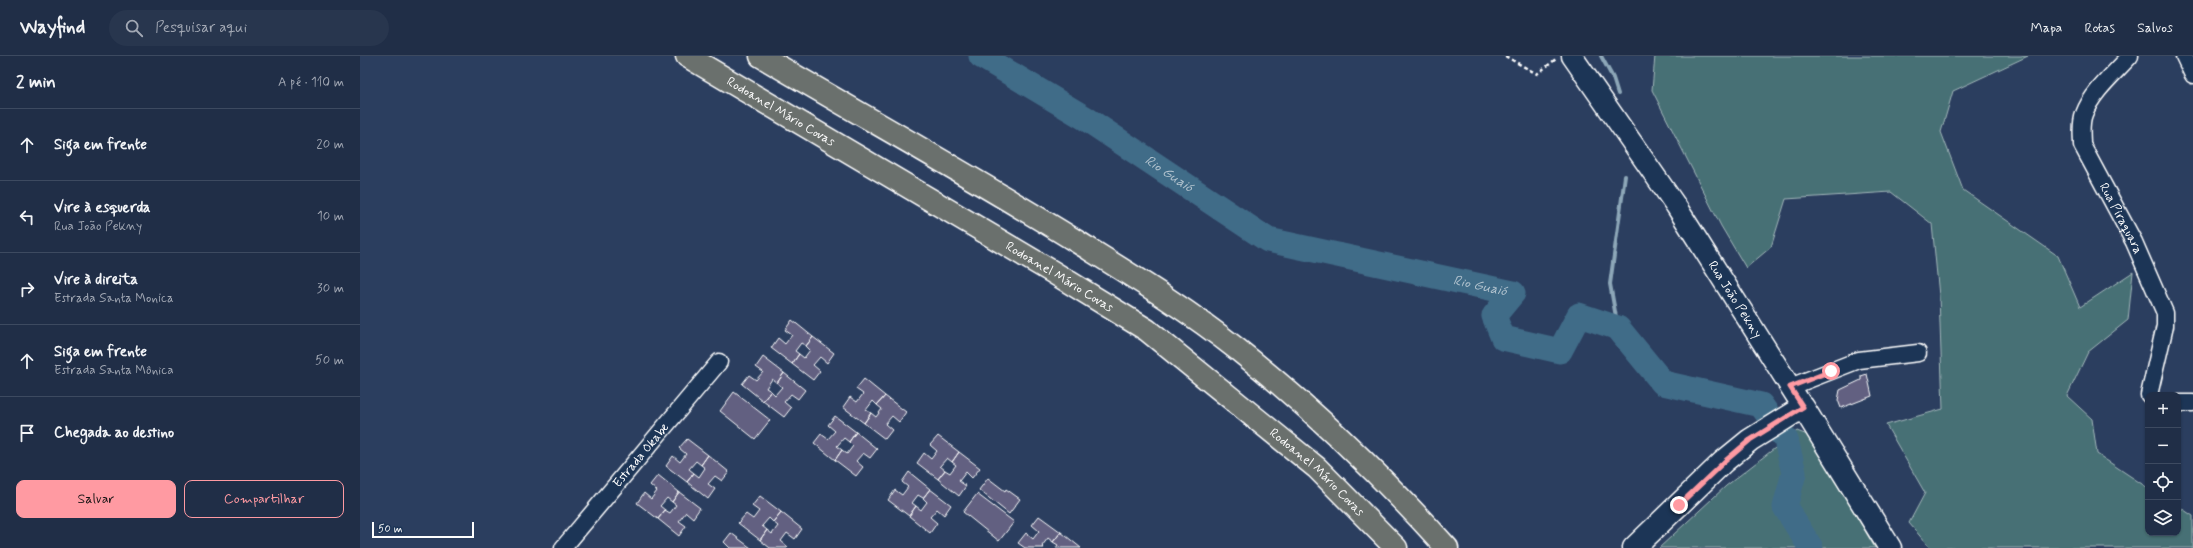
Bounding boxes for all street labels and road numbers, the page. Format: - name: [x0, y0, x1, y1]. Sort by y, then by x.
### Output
- street label: Rodoanel Mário Covas: [723, 73, 838, 150]
- street label: Rua Piraquara: [2095, 180, 2147, 257]
- street label: Rodoanel Mário Covas: [1002, 238, 1117, 316]
- street label: Rua João Pekny: [1704, 257, 1766, 341]
- street label: Estrada Okabe: [609, 419, 673, 491]
- street label: Rodoanel Mário Covas: [1266, 424, 1368, 520]

